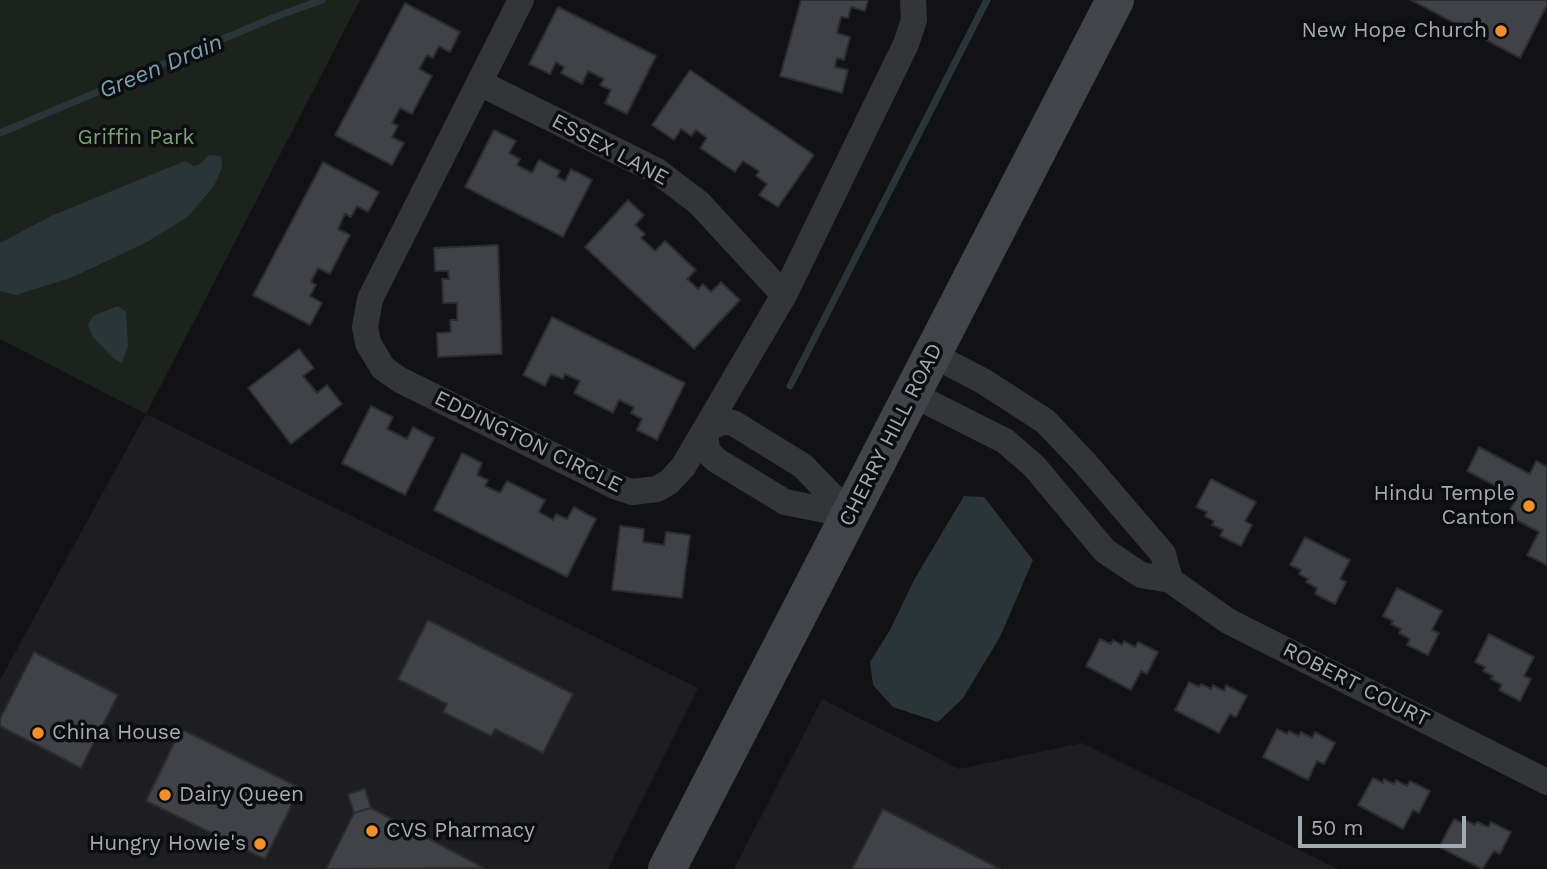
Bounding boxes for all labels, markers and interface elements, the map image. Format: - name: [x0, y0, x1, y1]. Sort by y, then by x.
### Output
- place label: New Hope Church: [1302, 18, 1487, 44]
- marker: New Hope Church: [1493, 23, 1509, 39]
- water label: Green Drain: [95, 29, 227, 105]
- street label: ESSEX LANE: [547, 109, 673, 191]
- park label: Griffin Park: [78, 125, 194, 151]
- street label: CHERRY HILL ROAD: [834, 339, 948, 531]
- street label: EDDINGTON CIRCLE: [430, 386, 626, 498]
- place label: Hindu Temple Canton: [1374, 481, 1515, 531]
- marker: Hindu Temple Canton: [1521, 498, 1537, 514]
- street label: ROBERT COURT: [1278, 637, 1434, 733]
- place label: China House: [52, 720, 181, 746]
- marker: China House: [30, 725, 46, 741]
- place label: Dairy Queen: [179, 782, 304, 808]
- marker: Dairy Queen: [157, 787, 173, 803]
- scale bar: [1302, 802, 1470, 846]
- text: 50 m: [1311, 815, 1363, 840]
- place label: CVS Pharmacy: [386, 818, 535, 844]
- marker: CVS Pharmacy: [364, 823, 380, 839]
- place label: Hungry Howie's: [89, 831, 246, 857]
- marker: Hungry Howie's: [252, 836, 268, 852]

